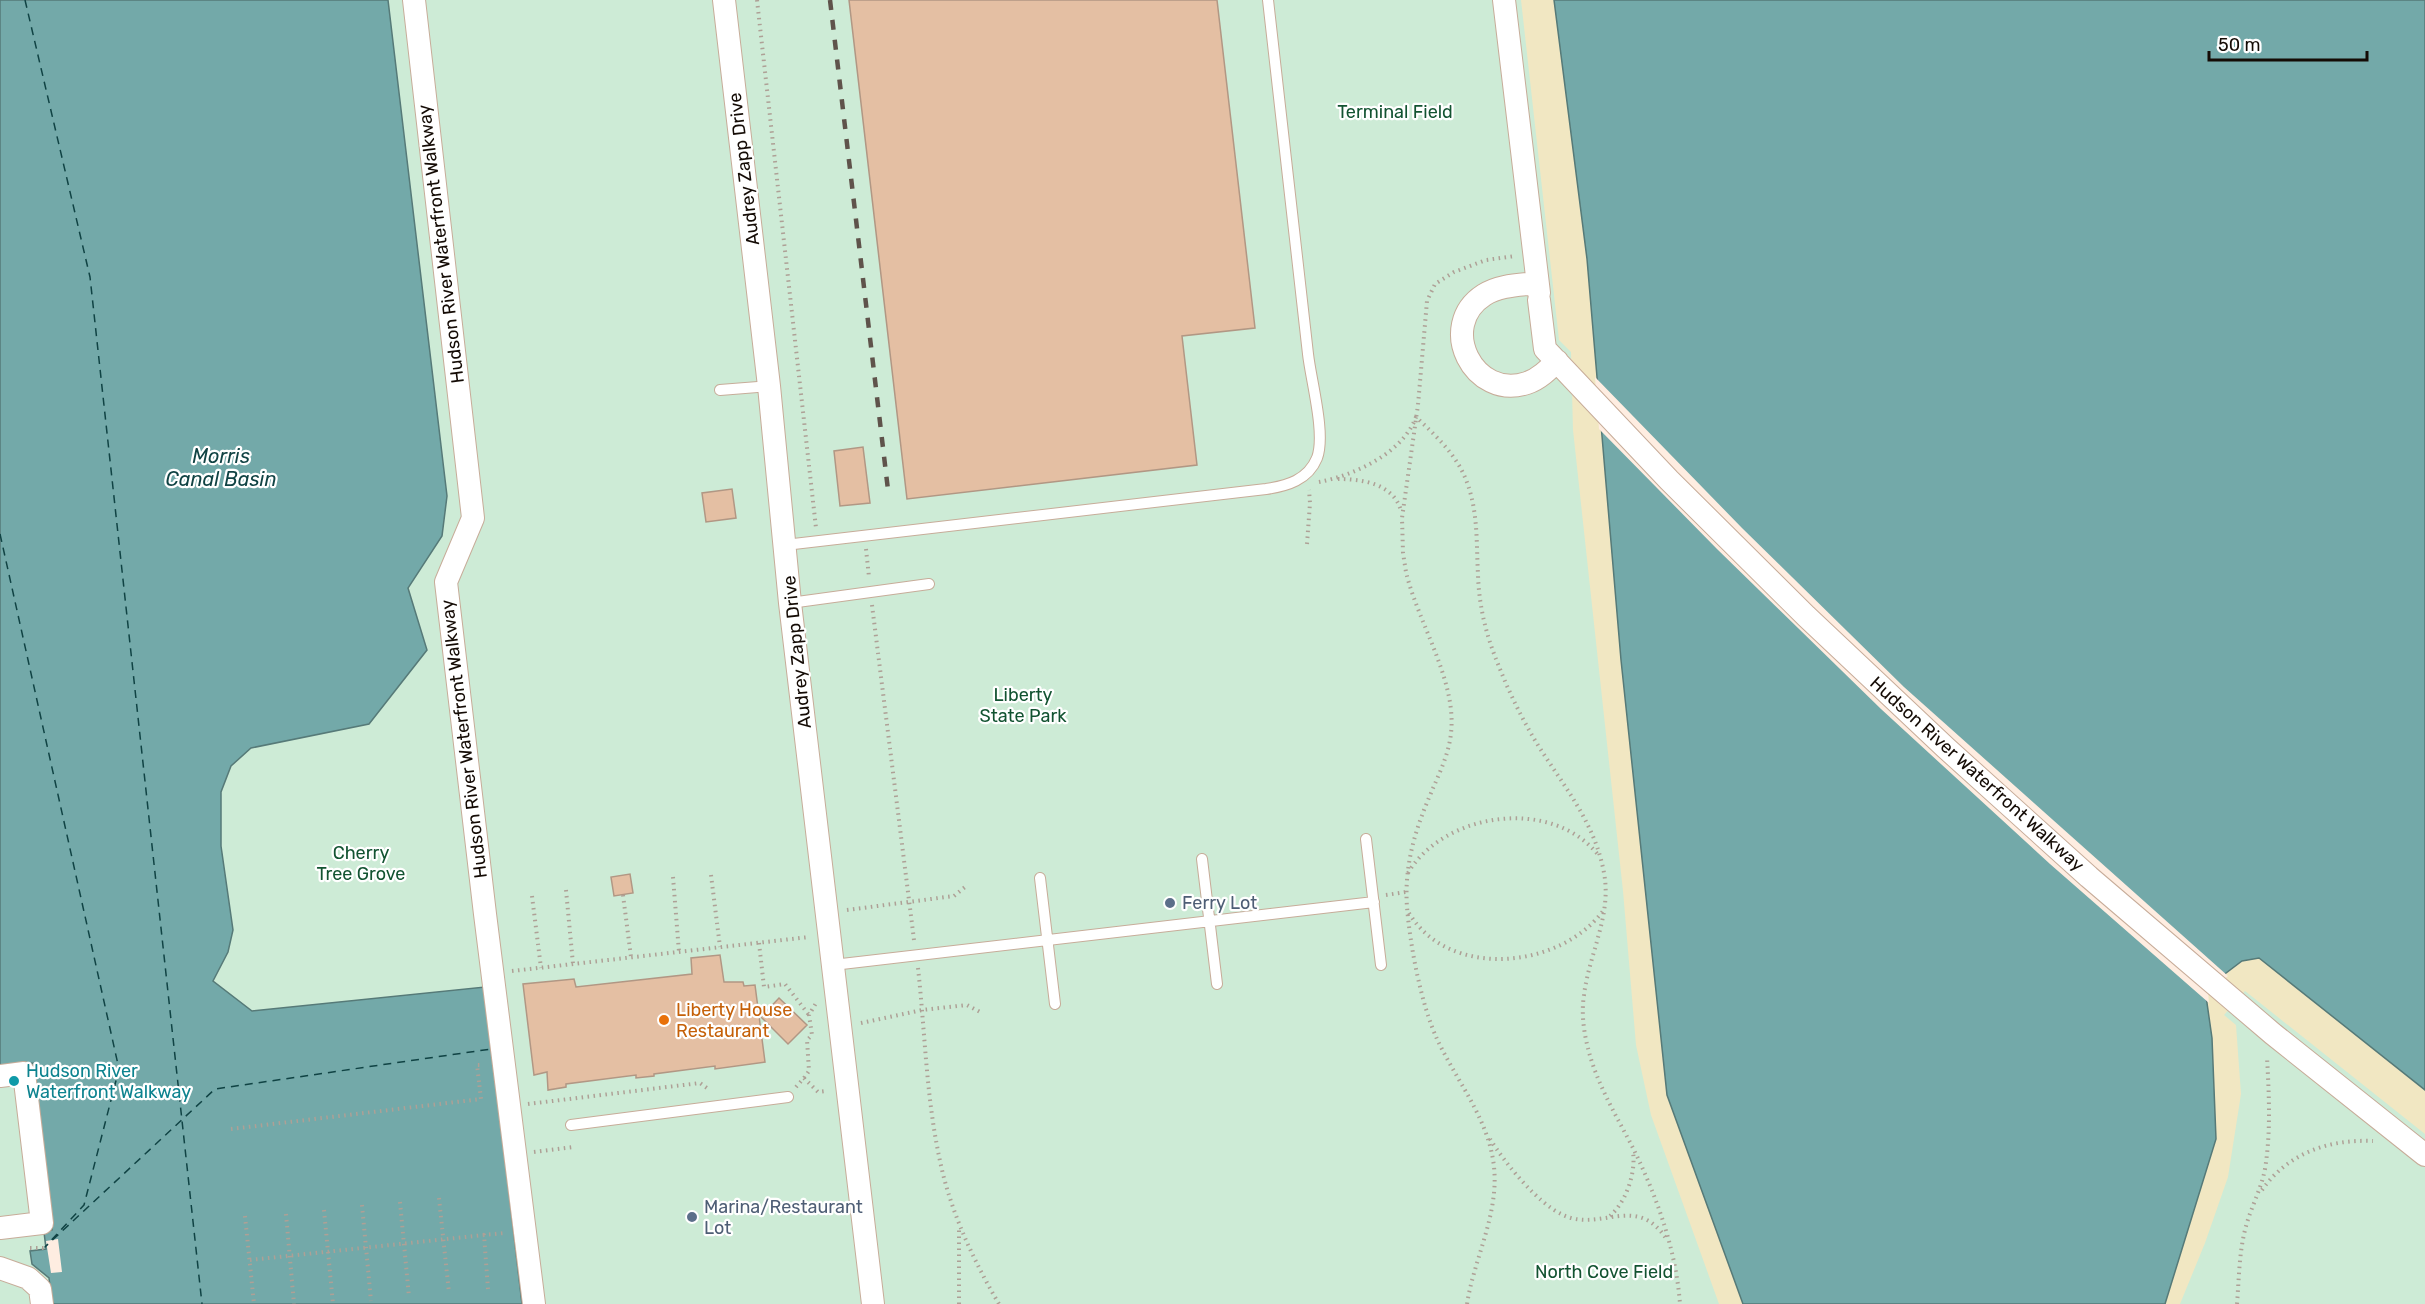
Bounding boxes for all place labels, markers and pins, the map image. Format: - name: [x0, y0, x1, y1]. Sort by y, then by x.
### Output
- place label: Ferry Lot: [1182, 892, 1257, 914]
- marker: Ferry Lot: [1163, 896, 1177, 910]
- place label: Liberty House Restaurant: [676, 999, 792, 1042]
- marker: Liberty House Restaurant: [657, 1013, 671, 1027]
- place label: Hudson River Waterfront Walkway: [26, 1060, 191, 1103]
- marker: Hudson River Waterfront Walkway: [7, 1074, 21, 1088]
- place label: Marina/Restaurant Lot: [704, 1196, 863, 1239]
- marker: Marina/Restaurant Lot: [685, 1210, 699, 1224]

